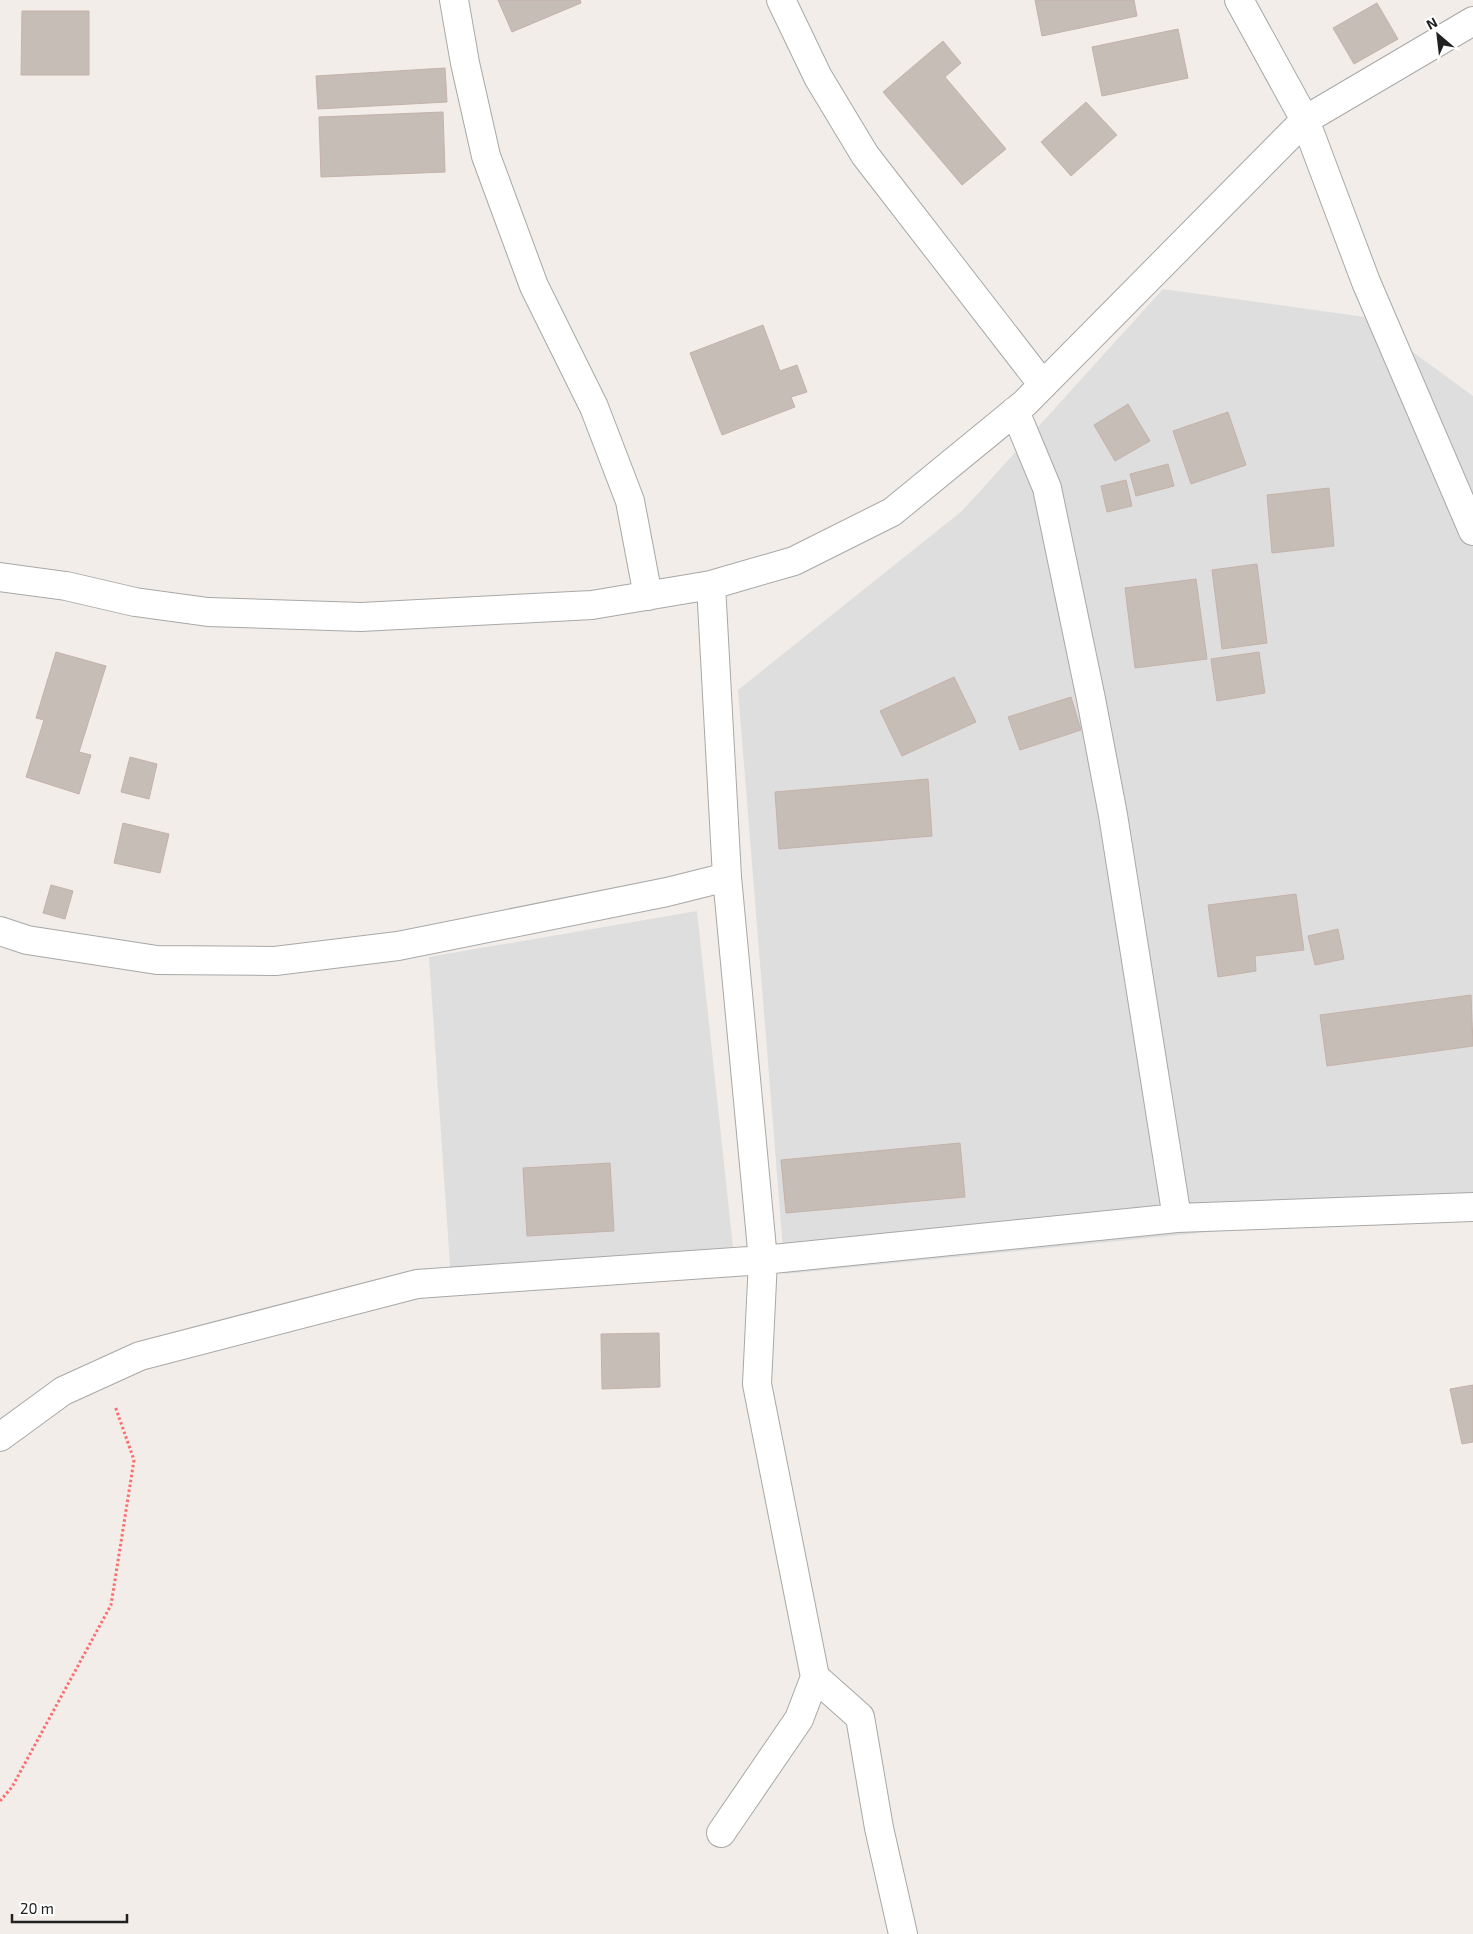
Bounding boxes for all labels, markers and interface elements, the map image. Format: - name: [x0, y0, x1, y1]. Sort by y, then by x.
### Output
- north arrow: [1413, 10, 1463, 60]
- text: N: [1423, 13, 1440, 33]
- scale bar: [12, 1892, 128, 1924]
- text: 20 m: [20, 1899, 54, 1917]

